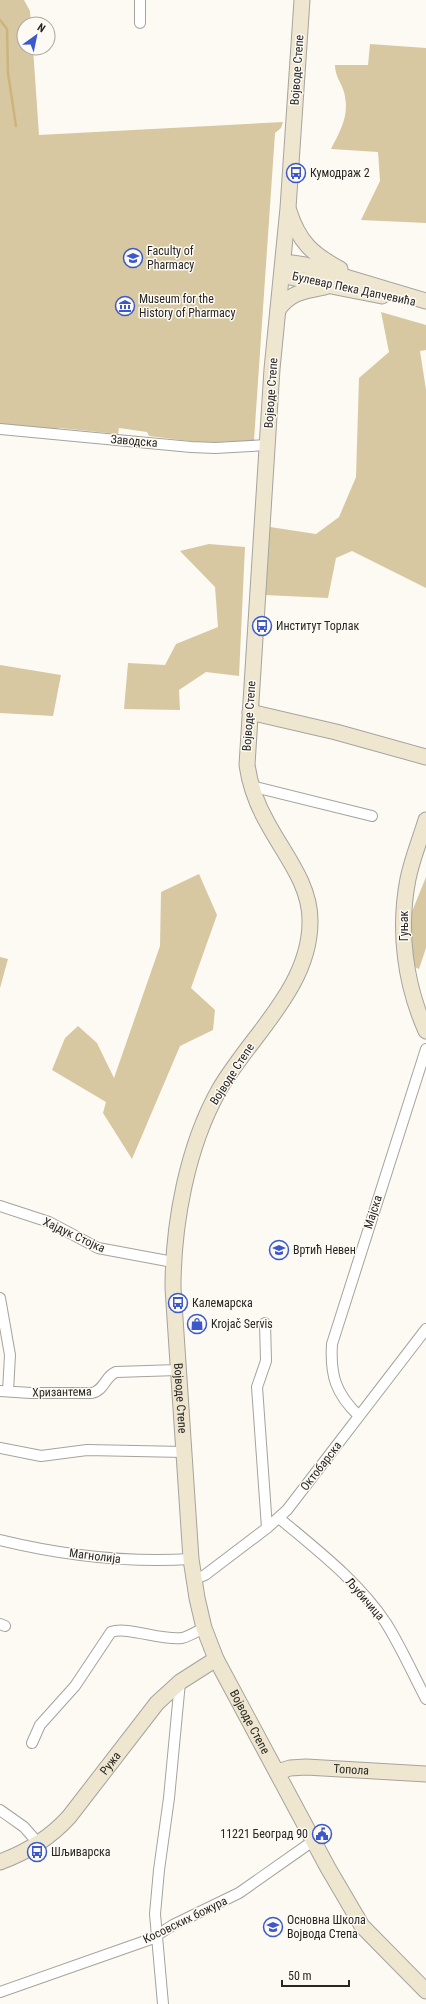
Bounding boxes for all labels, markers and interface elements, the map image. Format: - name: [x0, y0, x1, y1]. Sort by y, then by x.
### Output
- north arrow: [16, 16, 56, 56]
- text: N: [35, 21, 48, 35]
- street label: Војводе Степе: [288, 34, 306, 106]
- bus stop icon: Кумодраж 2: [285, 162, 307, 184]
- place label: Кумодраж 2: [310, 166, 370, 180]
- place label: Faculty of Pharmacy: [147, 244, 194, 272]
- school or university icon: Faculty of Pharmacy: [122, 247, 144, 269]
- street label: Булевар Пека Дапчевића: [291, 269, 417, 309]
- place label: Museum for the History of Pharmacy: [139, 292, 235, 320]
- museum icon: Museum for the History of Pharmacy: [114, 295, 136, 317]
- street label: Војводе Степе: [262, 357, 280, 429]
- street label: Заводска: [110, 432, 158, 450]
- bus stop icon: Институт Торлак: [251, 615, 273, 637]
- place label: Институт Торлак: [276, 619, 359, 633]
- street label: Војводе Степе: [240, 680, 258, 752]
- street label: Гуњак: [397, 911, 411, 941]
- street label: Војводе Степе: [207, 1040, 257, 1107]
- street label: Мајска: [361, 1193, 385, 1231]
- street label: Хајдук Стојка: [41, 1215, 107, 1256]
- school or university icon: Вртић Невен: [268, 1239, 290, 1261]
- place label: Вртић Невен: [293, 1243, 356, 1257]
- bus stop icon: Калемарска: [167, 1292, 189, 1314]
- place label: Калемарска: [192, 1296, 253, 1310]
- shop icon: Krojač Servis: [186, 1313, 208, 1335]
- place label: Krojač Servis: [211, 1317, 273, 1331]
- street label: Војводе Степе: [171, 1362, 190, 1434]
- street label: Хризантема: [32, 1384, 92, 1400]
- street label: Октобарска: [298, 1438, 345, 1493]
- street label: Магнолија: [68, 1546, 122, 1566]
- street label: Љубичица: [343, 1575, 387, 1623]
- street label: Војводе Степе: [227, 1687, 273, 1757]
- street label: Ружа: [97, 1749, 124, 1778]
- street label: Топола: [333, 1762, 370, 1778]
- public building icon: 11221 Београд 90: [311, 1823, 333, 1845]
- place label: 11221 Београд 90: [220, 1827, 308, 1841]
- bus stop icon: Шљиварска: [26, 1841, 48, 1863]
- place label: Шљиварска: [51, 1845, 111, 1859]
- street label: Косовских божура: [141, 1893, 230, 1946]
- place label: Основна Школа Војвода Степа: [287, 1913, 366, 1941]
- school or university icon: Основна Школа Војвода Степа: [262, 1916, 284, 1938]
- scale bar: [282, 1962, 349, 1988]
- text: 50 m: [288, 1969, 312, 1983]

